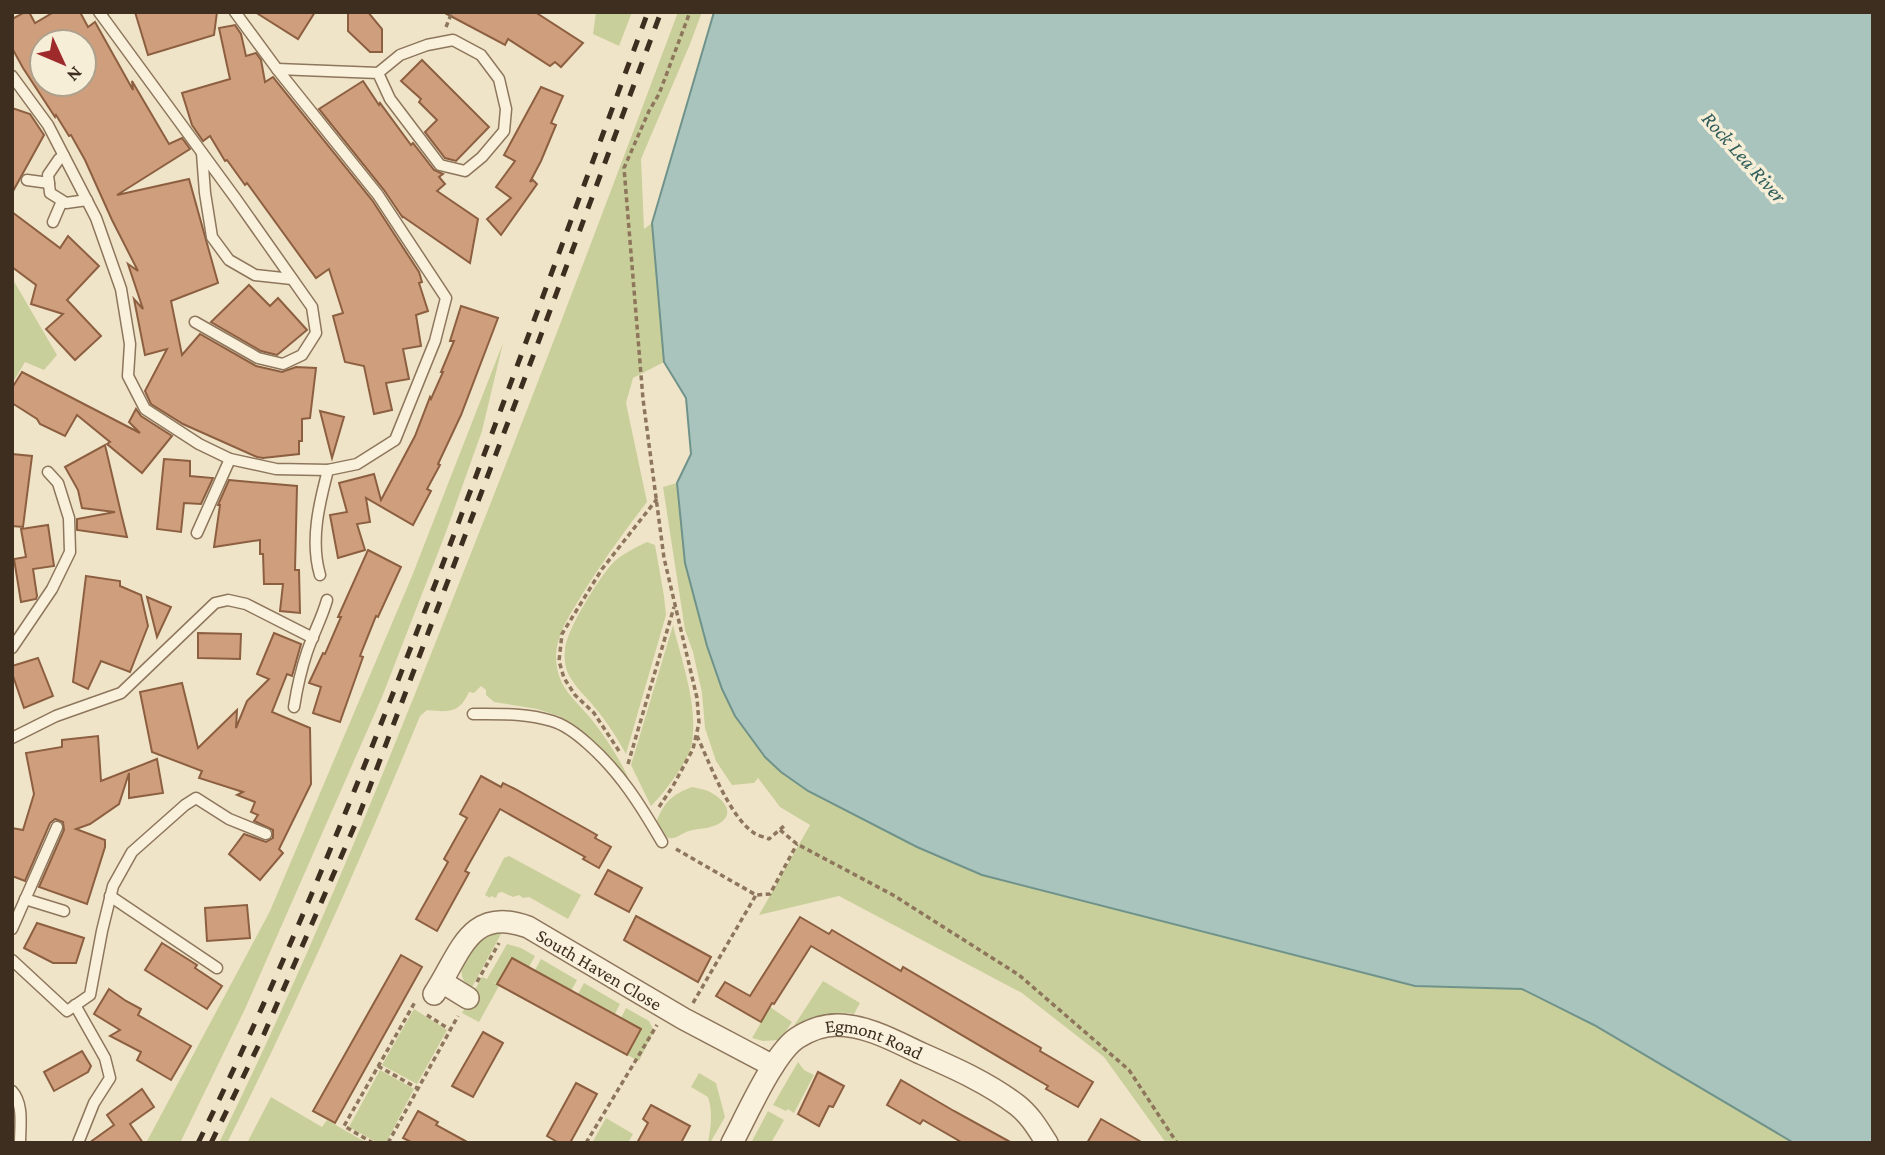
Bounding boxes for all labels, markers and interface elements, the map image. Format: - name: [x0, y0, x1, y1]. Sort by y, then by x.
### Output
- north arrow: [28, 28, 98, 98]
- text: N: [63, 63, 87, 86]
- water label: Rock Lea River: [1697, 107, 1792, 208]
- street label: South Haven Close: [533, 924, 666, 1015]
- street label: Egmont Road: [824, 1015, 926, 1064]

